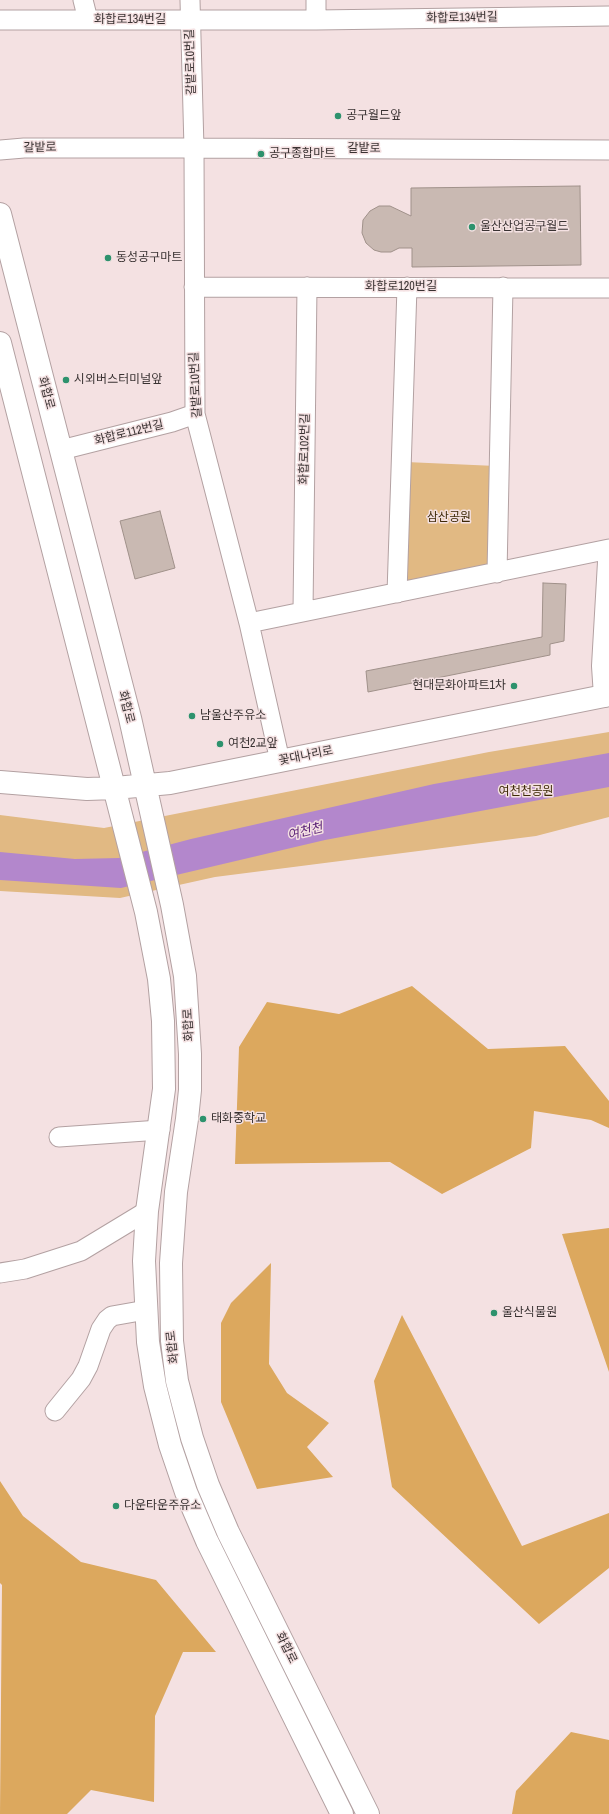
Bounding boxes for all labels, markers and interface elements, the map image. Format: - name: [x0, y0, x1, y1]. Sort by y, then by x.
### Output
- street label: 화합로134번길: [426, 10, 498, 26]
- street label: 화합로134번길: [94, 13, 166, 27]
- street label: 갈밭로10번길: [183, 29, 199, 95]
- place label: 공구월드앞: [346, 109, 401, 123]
- marker: 공구월드앞: [333, 111, 343, 121]
- street label: 갈밭로: [23, 141, 57, 155]
- street label: 갈밭로: [347, 142, 381, 156]
- place label: 공구종합마트: [269, 147, 335, 161]
- marker: 공구종합마트: [256, 149, 266, 159]
- place label: 울산산업공구월드: [480, 220, 568, 234]
- marker: 울산산업공구월드: [467, 222, 477, 232]
- place label: 동성공구마트: [116, 251, 182, 265]
- marker: 동성공구마트: [103, 253, 113, 263]
- street label: 화합로120번길: [365, 280, 437, 294]
- street label: 갈밭로10번길: [187, 352, 205, 418]
- place label: 시외버스터미널앞: [74, 373, 162, 387]
- street label: 화합로: [35, 375, 57, 411]
- marker: 시외버스터미널앞: [61, 375, 71, 385]
- street label: 화합로102번길: [297, 413, 313, 485]
- street label: 화합로112번길: [93, 417, 165, 449]
- park label: 삼산공원: [427, 511, 471, 525]
- place label: 현대문화아파트1차: [412, 679, 506, 693]
- marker: 현대문화아파트1차: [509, 681, 519, 691]
- street label: 화합로: [115, 689, 137, 725]
- place label: 남울산주유소: [200, 709, 266, 723]
- marker: 남울산주유소: [187, 711, 197, 721]
- place label: 여천2교앞: [228, 737, 278, 751]
- marker: 여천2교앞: [215, 739, 225, 749]
- street label: 꽃대나리로: [278, 744, 334, 768]
- park label: 여천천공원: [498, 785, 554, 799]
- water label: 여천천: [286, 820, 324, 844]
- street label: 화합로: [181, 1008, 197, 1042]
- place label: 태화중학교: [211, 1112, 266, 1126]
- marker: 태화중학교: [198, 1114, 208, 1124]
- place label: 울산식물원: [502, 1306, 557, 1320]
- marker: 울산식물원: [489, 1308, 499, 1318]
- street label: 화합로: [164, 1330, 182, 1364]
- place label: 다운타운주유소: [124, 1499, 201, 1513]
- marker: 다운타운주유소: [111, 1501, 121, 1511]
- street label: 화합로: [272, 1630, 300, 1666]

